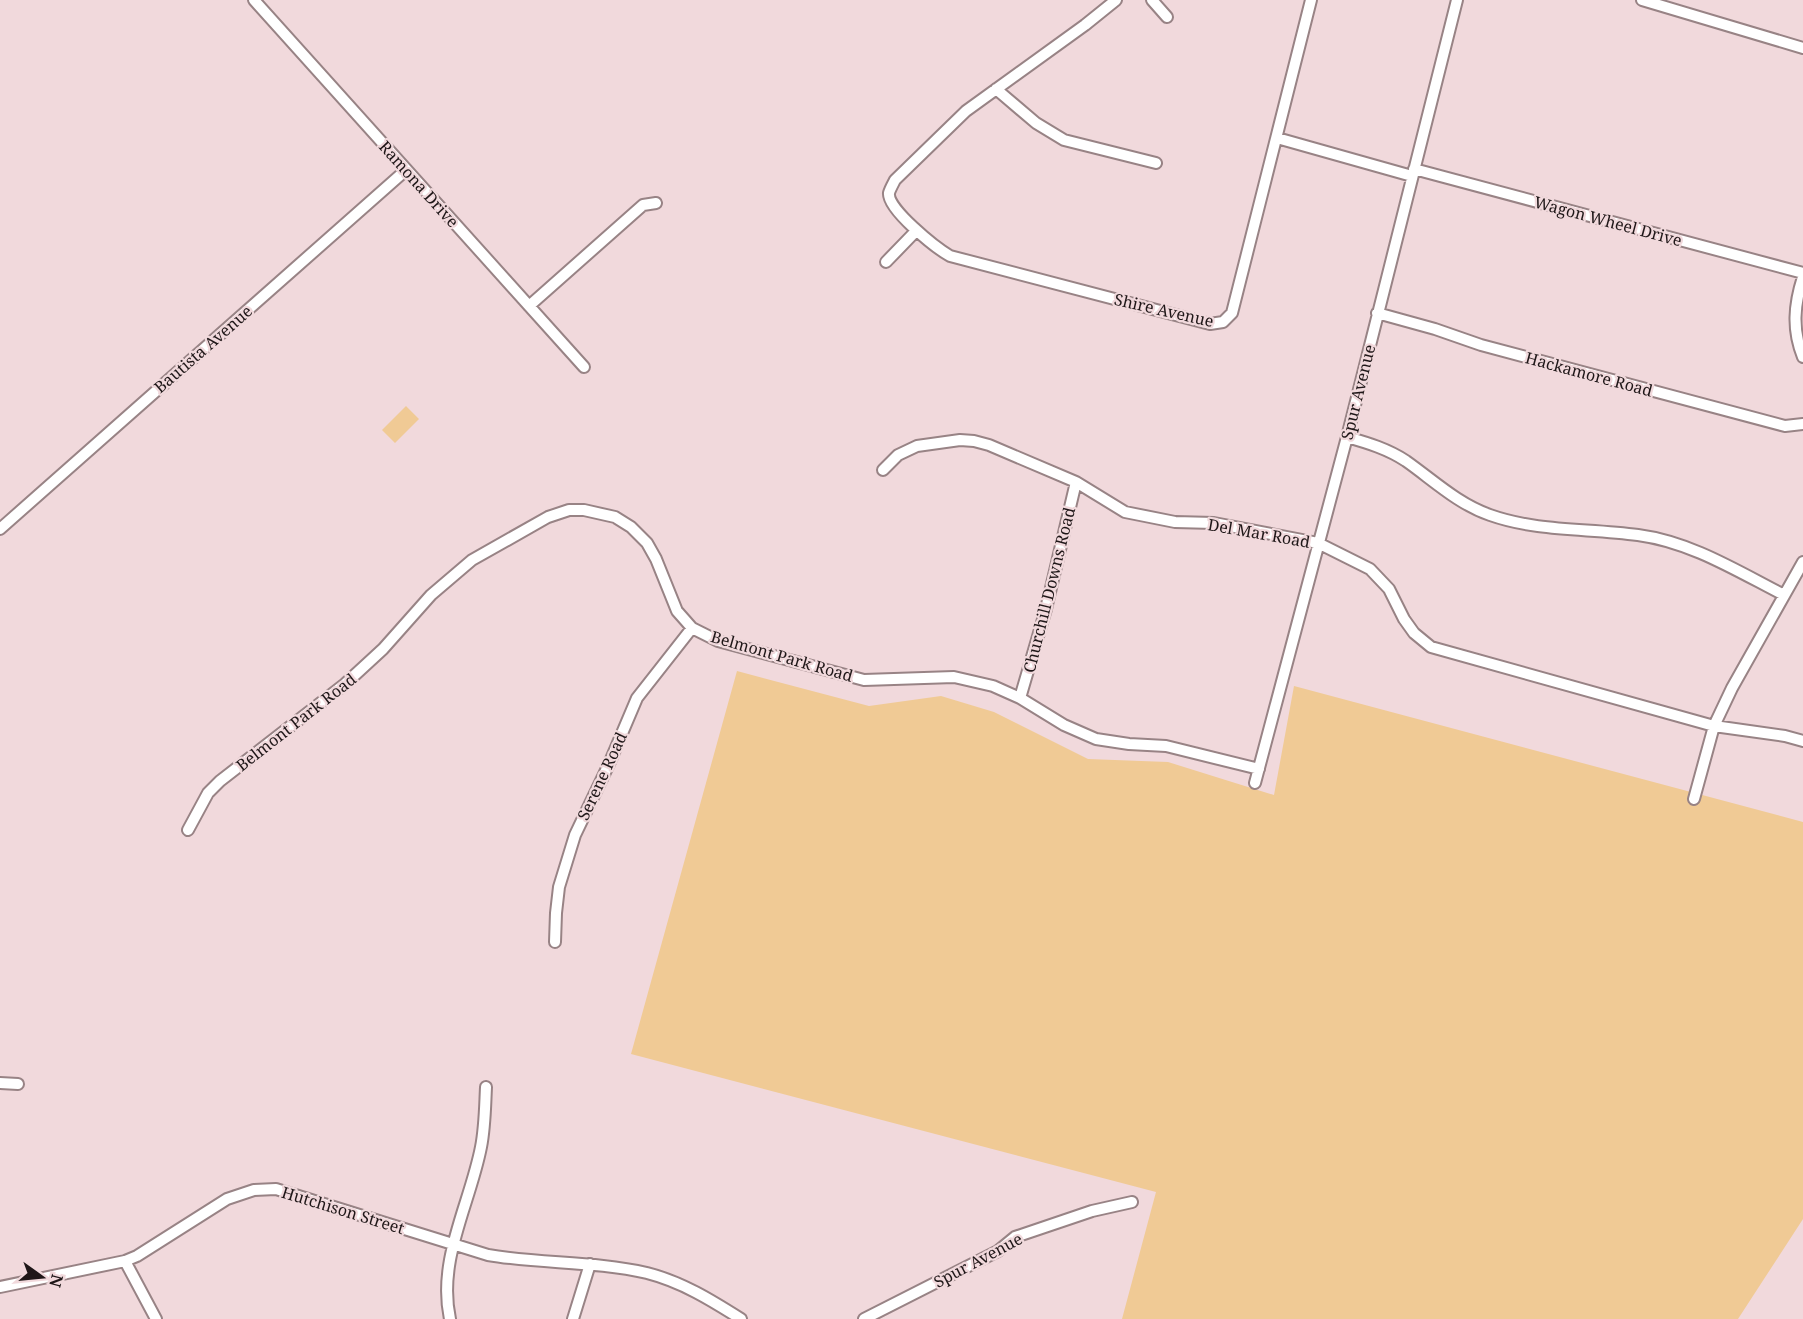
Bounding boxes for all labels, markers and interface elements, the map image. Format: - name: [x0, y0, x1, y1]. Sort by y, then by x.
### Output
- street label: Ramona Drive: [374, 136, 464, 232]
- street label: Wagon Wheel Drive: [1532, 191, 1684, 251]
- street label: Shire Avenue: [1112, 288, 1216, 332]
- street label: Bautista Avenue: [149, 300, 257, 398]
- street label: Spur Avenue: [1336, 342, 1380, 442]
- street label: Hackamore Road: [1523, 346, 1655, 402]
- street label: Churchill Downs Road: [1018, 505, 1080, 675]
- street label: Del Mar Road: [1206, 513, 1312, 553]
- street label: Belmont Park Road: [708, 625, 856, 687]
- street label: Belmont Park Road: [231, 668, 361, 776]
- street label: Serene Road: [572, 728, 632, 824]
- street label: Hutchison Street: [279, 1181, 407, 1239]
- street label: Spur Avenue: [930, 1227, 1026, 1293]
- north arrow: [12, 1247, 72, 1307]
- text: N: [44, 1272, 69, 1290]

